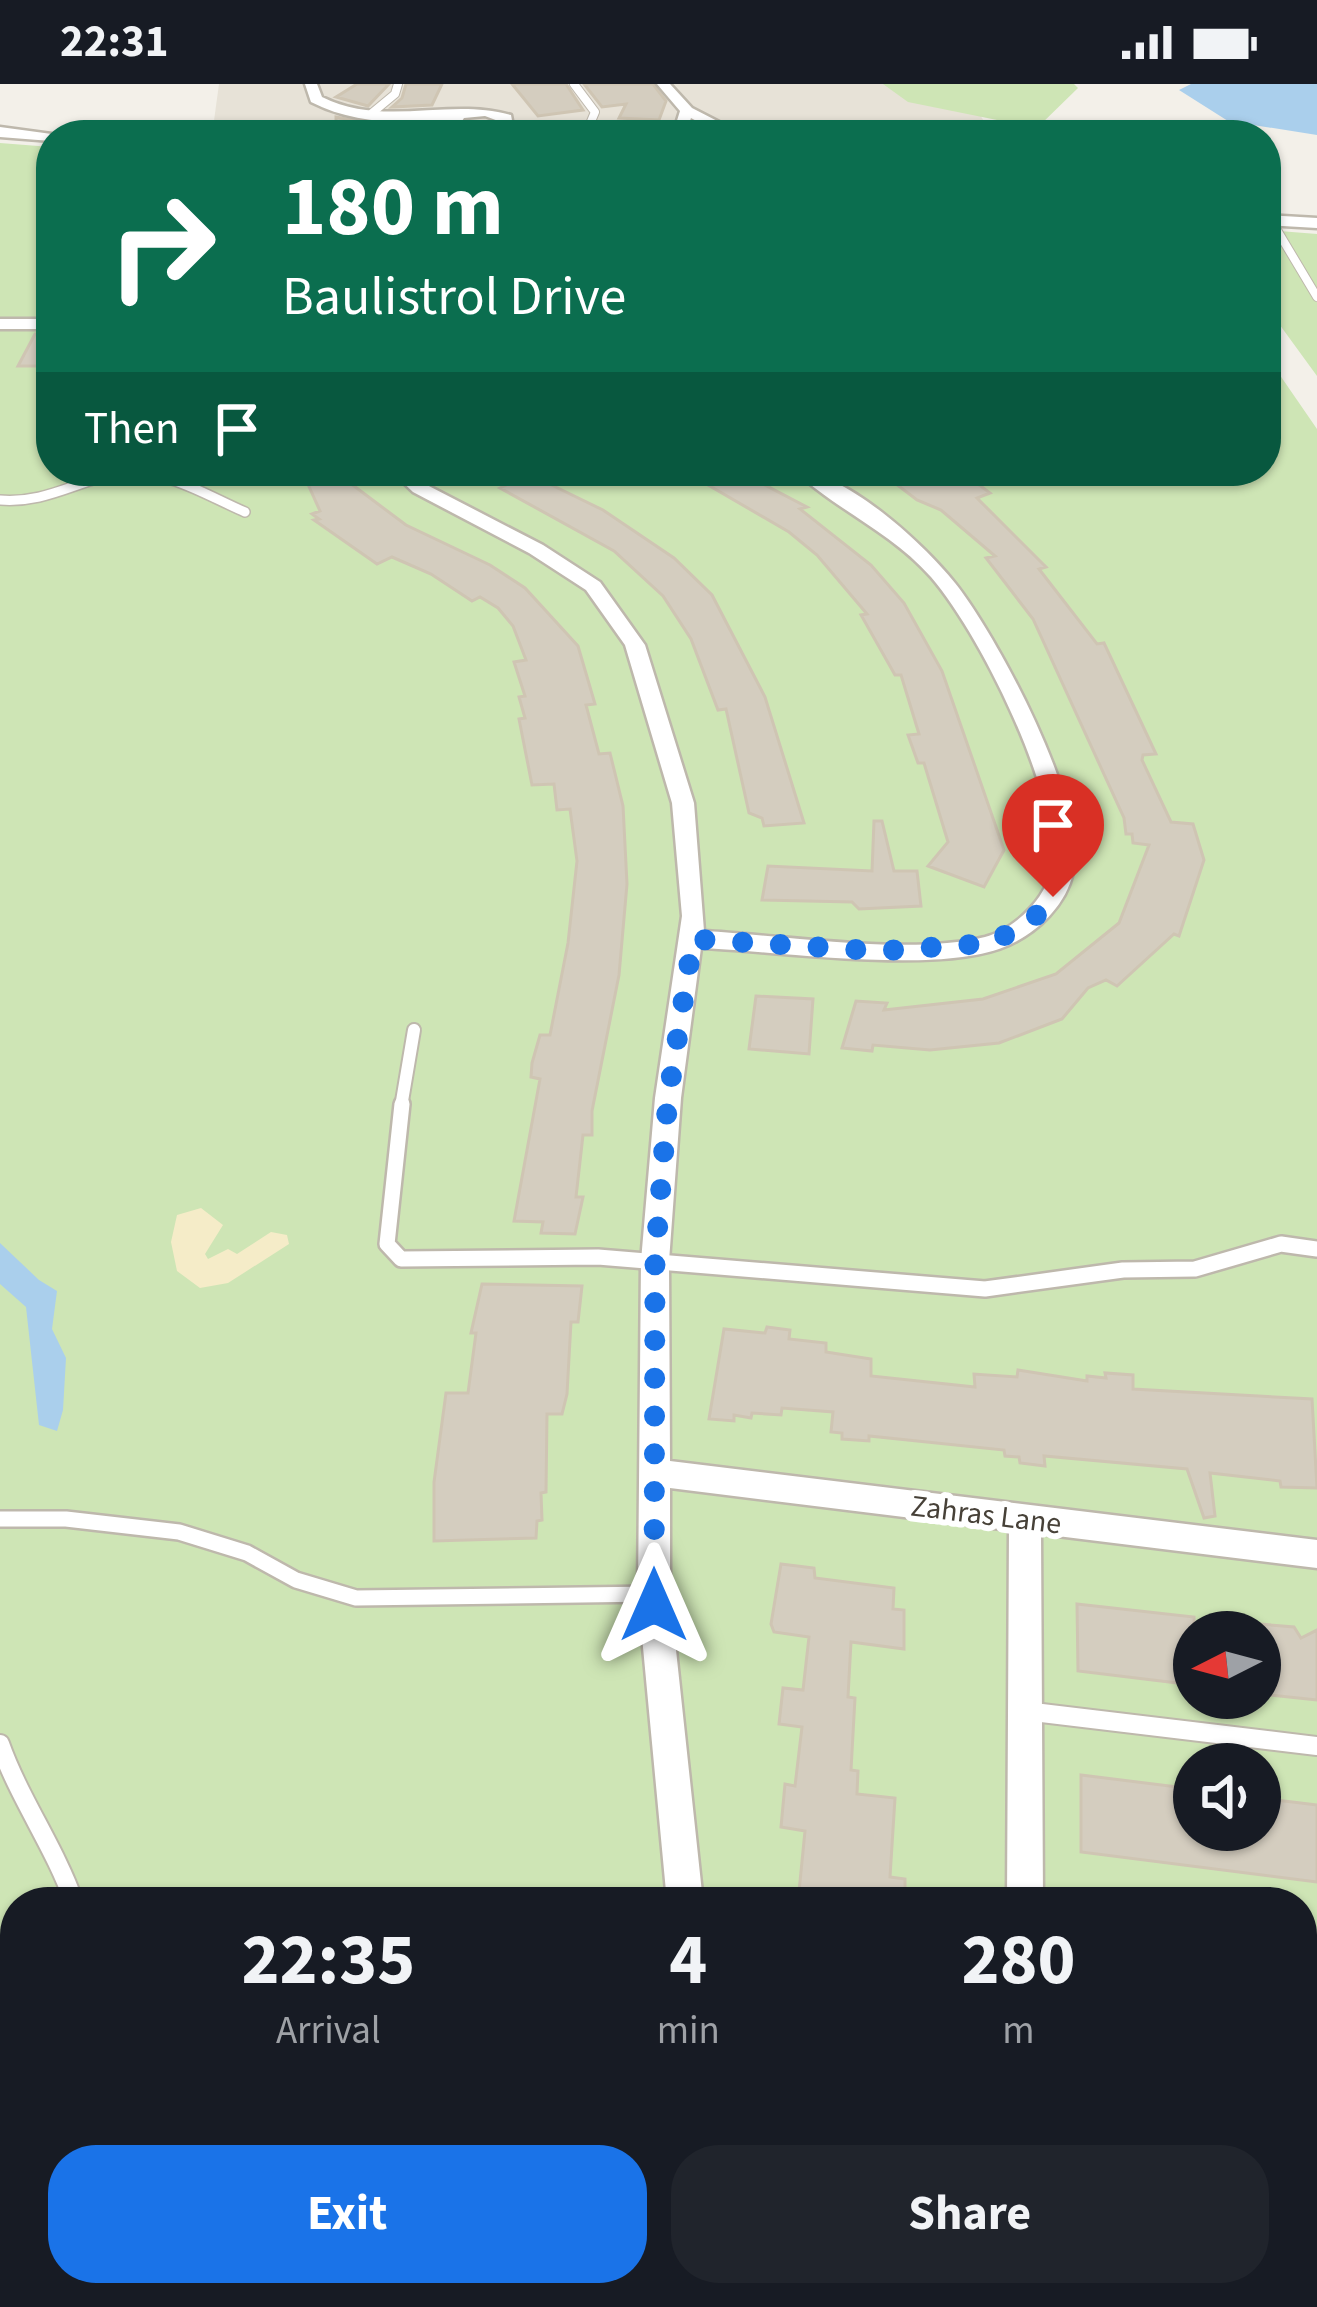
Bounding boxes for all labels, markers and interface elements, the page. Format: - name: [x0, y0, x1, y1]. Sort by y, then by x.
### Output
- text: 22:31: [60, 10, 169, 74]
- text: 180 m: [282, 148, 504, 268]
- icon: right: [84, 168, 240, 324]
- text: Baulistrol Drive: [282, 259, 626, 336]
- icon: arrive: [204, 396, 270, 462]
- text: Then: [84, 397, 180, 461]
- pin: [1002, 774, 1104, 897]
- icon: arrive: [1020, 792, 1086, 858]
- street label: Zahras Lane: [908, 1484, 1064, 1546]
- position arrow: [591, 1542, 717, 1668]
- north arrow: [1173, 1611, 1281, 1719]
- map controls: [1173, 1611, 1281, 1851]
- button: sound: [1173, 1743, 1281, 1851]
- text: 22:35: [242, 1909, 415, 2012]
- text: 4: [669, 1909, 707, 2012]
- text: 280: [961, 1909, 1076, 2012]
- text: Arrival: [276, 2003, 381, 2059]
- text: min: [657, 2003, 720, 2059]
- text: m: [1002, 2003, 1035, 2059]
- button: Exit: [48, 2145, 647, 2283]
- button: Share: [671, 2145, 1269, 2283]

